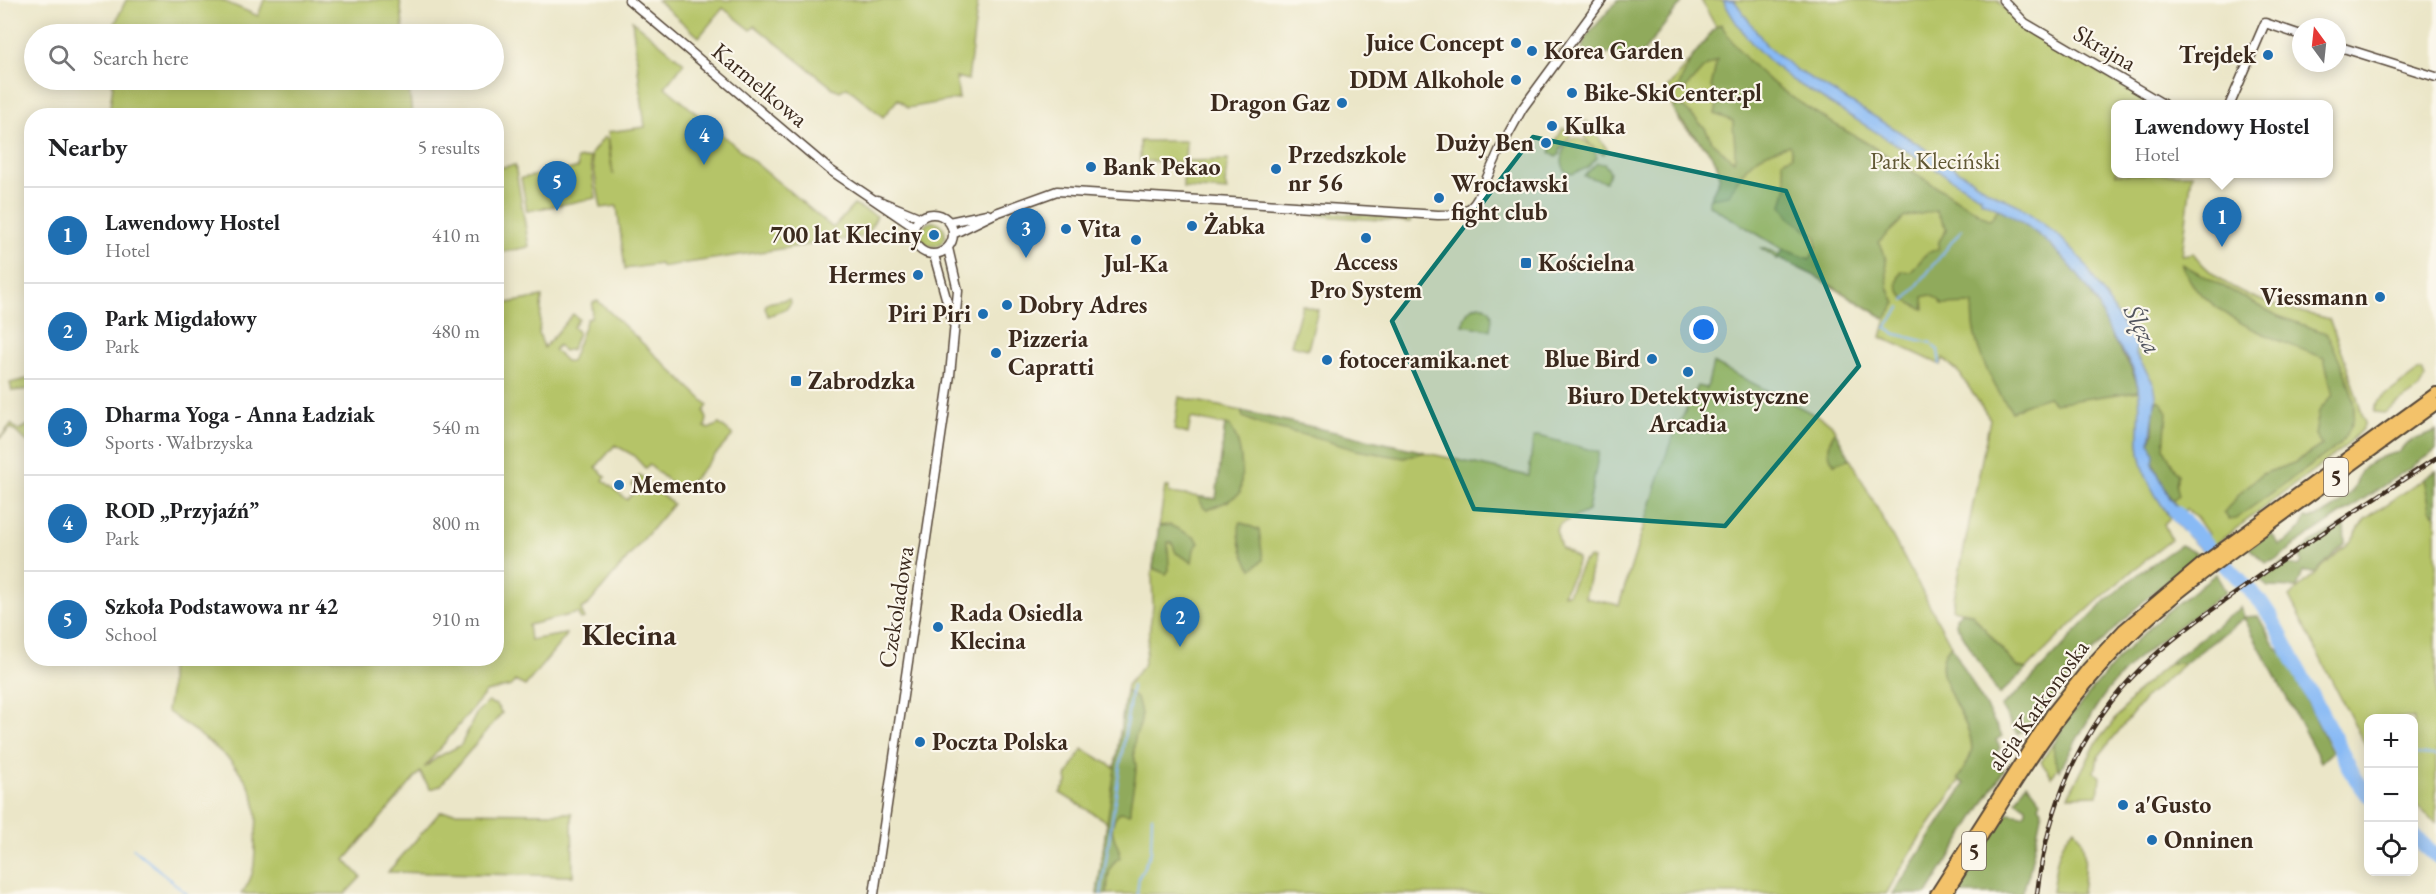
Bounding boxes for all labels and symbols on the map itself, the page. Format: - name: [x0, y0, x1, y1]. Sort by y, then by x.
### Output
- street label: Skrajna: [2068, 17, 2143, 78]
- north arrow: [2292, 18, 2346, 72]
- place label: Juice Concept: [1363, 27, 1504, 58]
- street label: Karmelkowa: [706, 35, 815, 134]
- place label: Korea Garden: [1544, 35, 1684, 66]
- marker: Juice Concept: [1509, 36, 1523, 50]
- place label: Trejdek: [2179, 39, 2257, 71]
- marker: Korea Garden: [1525, 44, 1539, 58]
- marker: Trejdek: [2261, 48, 2275, 62]
- place label: DDM Alkohole: [1350, 64, 1504, 95]
- marker: DDM Alkohole: [1509, 73, 1523, 87]
- place label: Bike-SkiCenter.pl: [1584, 77, 1762, 108]
- marker: Bike-SkiCenter.pl: [1565, 86, 1579, 100]
- place label: Dragon Gaz: [1210, 87, 1331, 119]
- marker: Dragon Gaz: [1335, 96, 1349, 110]
- place label: Kulka: [1564, 110, 1626, 141]
- pin: 4: [684, 116, 724, 165]
- marker: Kulka: [1545, 119, 1559, 133]
- place label: Duży Ben: [1436, 127, 1534, 159]
- marker: Duży Ben: [1539, 136, 1553, 150]
- place label: Przedszkole nr 56: [1288, 139, 1406, 198]
- park label: Park Kleciński: [1870, 145, 2000, 176]
- place label: Bank Pekao: [1103, 151, 1220, 182]
- marker: Bank Pekao: [1084, 160, 1098, 174]
- pin: 5: [538, 162, 576, 211]
- marker: Przedszkole nr 56: [1269, 162, 1283, 176]
- place label: Wrocławski fight club: [1451, 168, 1568, 228]
- marker: Wrocławski fight club: [1432, 191, 1446, 205]
- pin: 1: [2202, 198, 2242, 247]
- pin: 3: [1006, 208, 1046, 258]
- place label: Żabka: [1204, 210, 1266, 241]
- place label: Vita: [1078, 213, 1121, 244]
- place label: 700 lat Kleciny: [770, 219, 922, 251]
- marker: Żabka: [1185, 219, 1199, 233]
- marker: Vita: [1059, 222, 1073, 236]
- marker: 700 lat Kleciny: [927, 228, 941, 242]
- marker: Access Pro System: [1359, 231, 1373, 245]
- marker: Jul-Ka: [1129, 233, 1143, 247]
- place label: Access Pro System: [1310, 246, 1422, 306]
- place label: Kościelna: [1538, 247, 1635, 278]
- place label: Jul-Ka: [1102, 248, 1169, 279]
- marker: Kościelna: [1519, 256, 1533, 270]
- place label: Hermes: [829, 259, 906, 290]
- marker: Hermes: [911, 268, 925, 282]
- place label: Viessmann: [2260, 281, 2368, 312]
- place label: Dobry Adres: [1019, 289, 1148, 321]
- marker: Viessmann: [2373, 290, 2387, 304]
- water label: Ślęza: [2116, 297, 2170, 360]
- place label: Piri Piri: [888, 298, 971, 329]
- marker: Dobry Adres: [1000, 298, 1014, 312]
- marker: Piri Piri: [976, 307, 990, 321]
- your location: [1689, 315, 1718, 344]
- place label: Pizzeria Capratti: [1008, 323, 1094, 382]
- place label: Blue Bird: [1544, 343, 1641, 374]
- place label: fotoceramika.net: [1339, 344, 1509, 375]
- marker: Pizzeria Capratti: [989, 346, 1003, 360]
- marker: Blue Bird: [1645, 352, 1659, 366]
- marker: fotoceramika.net: [1320, 353, 1334, 367]
- place label: Zabrodzka: [808, 365, 915, 396]
- marker: Biuro Detektywistyczne Arcadia: [1681, 365, 1695, 379]
- marker: Zabrodzka: [789, 374, 803, 388]
- place label: Biuro Detektywistyczne Arcadia: [1567, 380, 1809, 439]
- road number: 5: [2324, 458, 2348, 496]
- place label: Memento: [631, 469, 726, 500]
- marker: Memento: [612, 478, 626, 492]
- street label: Czekoladowa: [871, 543, 920, 670]
- place label: Rada Osiedla Klecina: [950, 597, 1083, 656]
- pin: 2: [1160, 598, 1200, 647]
- district label: Klecina: [582, 615, 677, 654]
- marker: Rada Osiedla Klecina: [931, 620, 945, 634]
- street label: aleja Karkonoska: [1980, 633, 2096, 776]
- place label: Poczta Polska: [932, 726, 1069, 757]
- marker: Poczta Polska: [913, 735, 927, 749]
- place label: a'Gusto: [2135, 789, 2211, 820]
- marker: a'Gusto: [2116, 798, 2130, 812]
- place label: Onninen: [2164, 824, 2254, 855]
- road number: 5: [1962, 832, 1986, 870]
- marker: Onninen: [2145, 833, 2159, 847]

